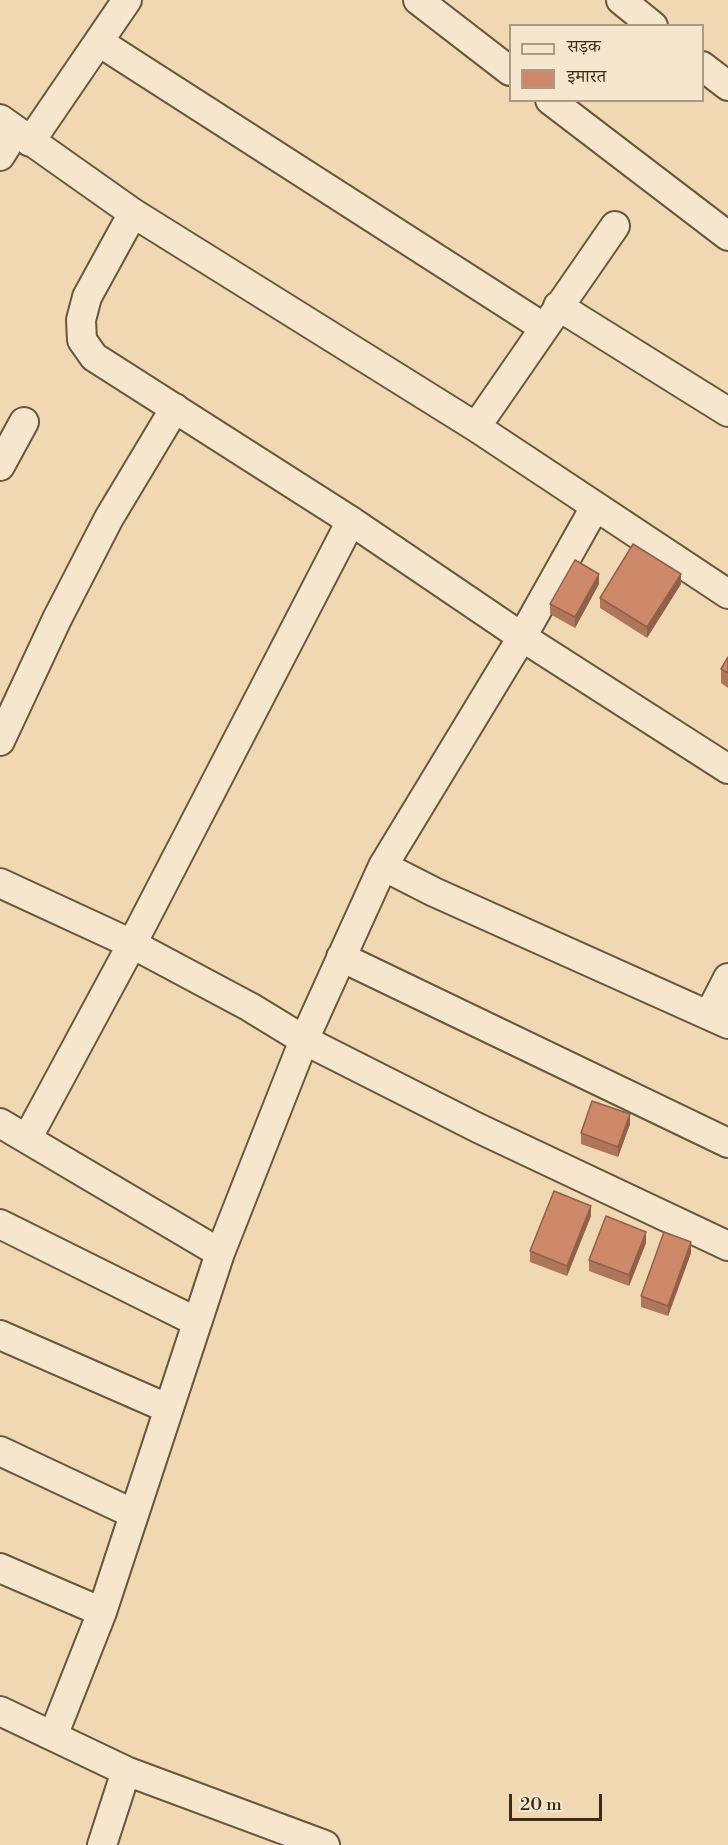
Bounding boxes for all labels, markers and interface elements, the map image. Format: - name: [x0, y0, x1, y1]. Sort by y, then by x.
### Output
- legend: [509, 24, 704, 102]
- text: सड़क: [567, 35, 601, 58]
- text: इमारत: [567, 65, 606, 88]
- scale bar: [512, 1782, 605, 1820]
- text: 20 m: [520, 1793, 562, 1816]

